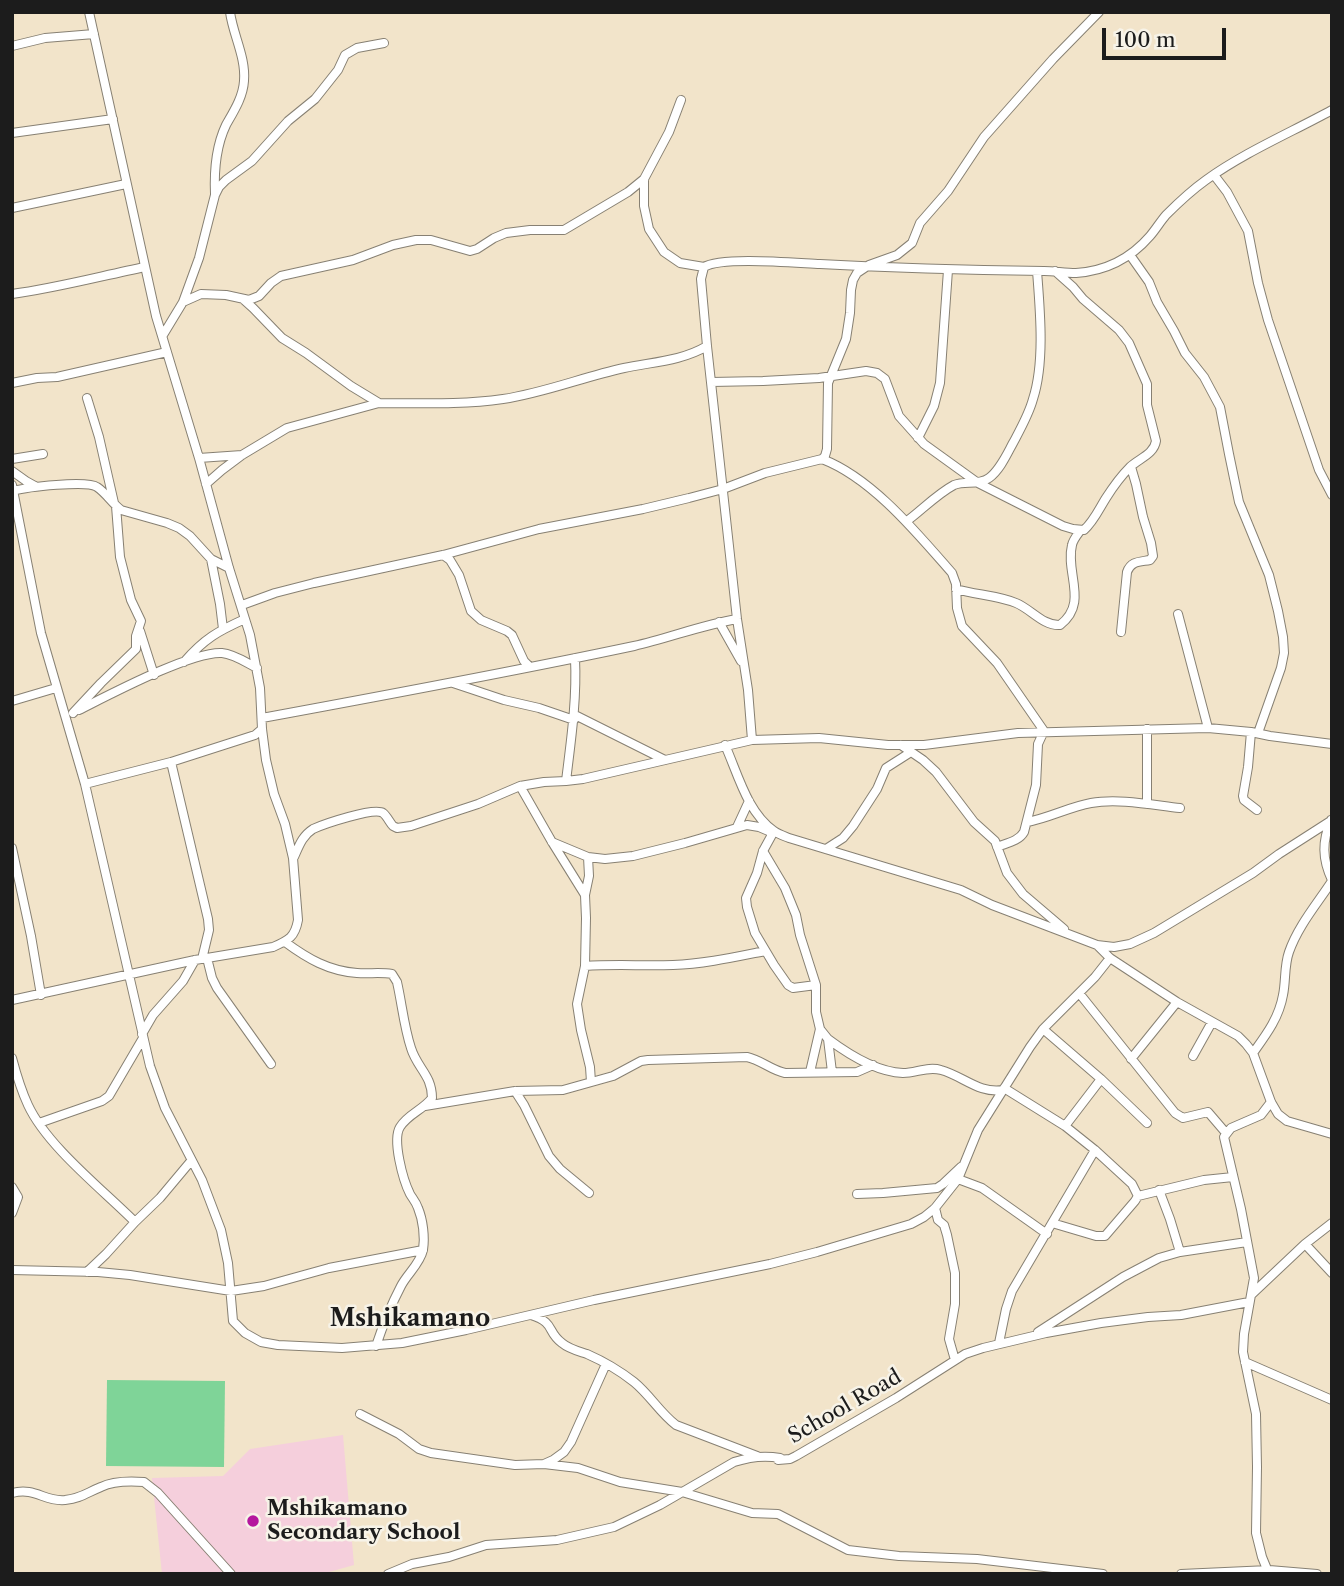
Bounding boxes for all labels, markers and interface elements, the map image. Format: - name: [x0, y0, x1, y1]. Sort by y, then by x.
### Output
- scale bar: [1106, 14, 1230, 58]
- text: 100 m: [1115, 27, 1176, 52]
- district label: Mshikamano: [330, 1305, 490, 1333]
- street label: School Road: [784, 1365, 906, 1449]
- place label: Mshikamano Secondary School: [267, 1496, 460, 1546]
- marker: Mshikamano Secondary School: [245, 1513, 261, 1529]

